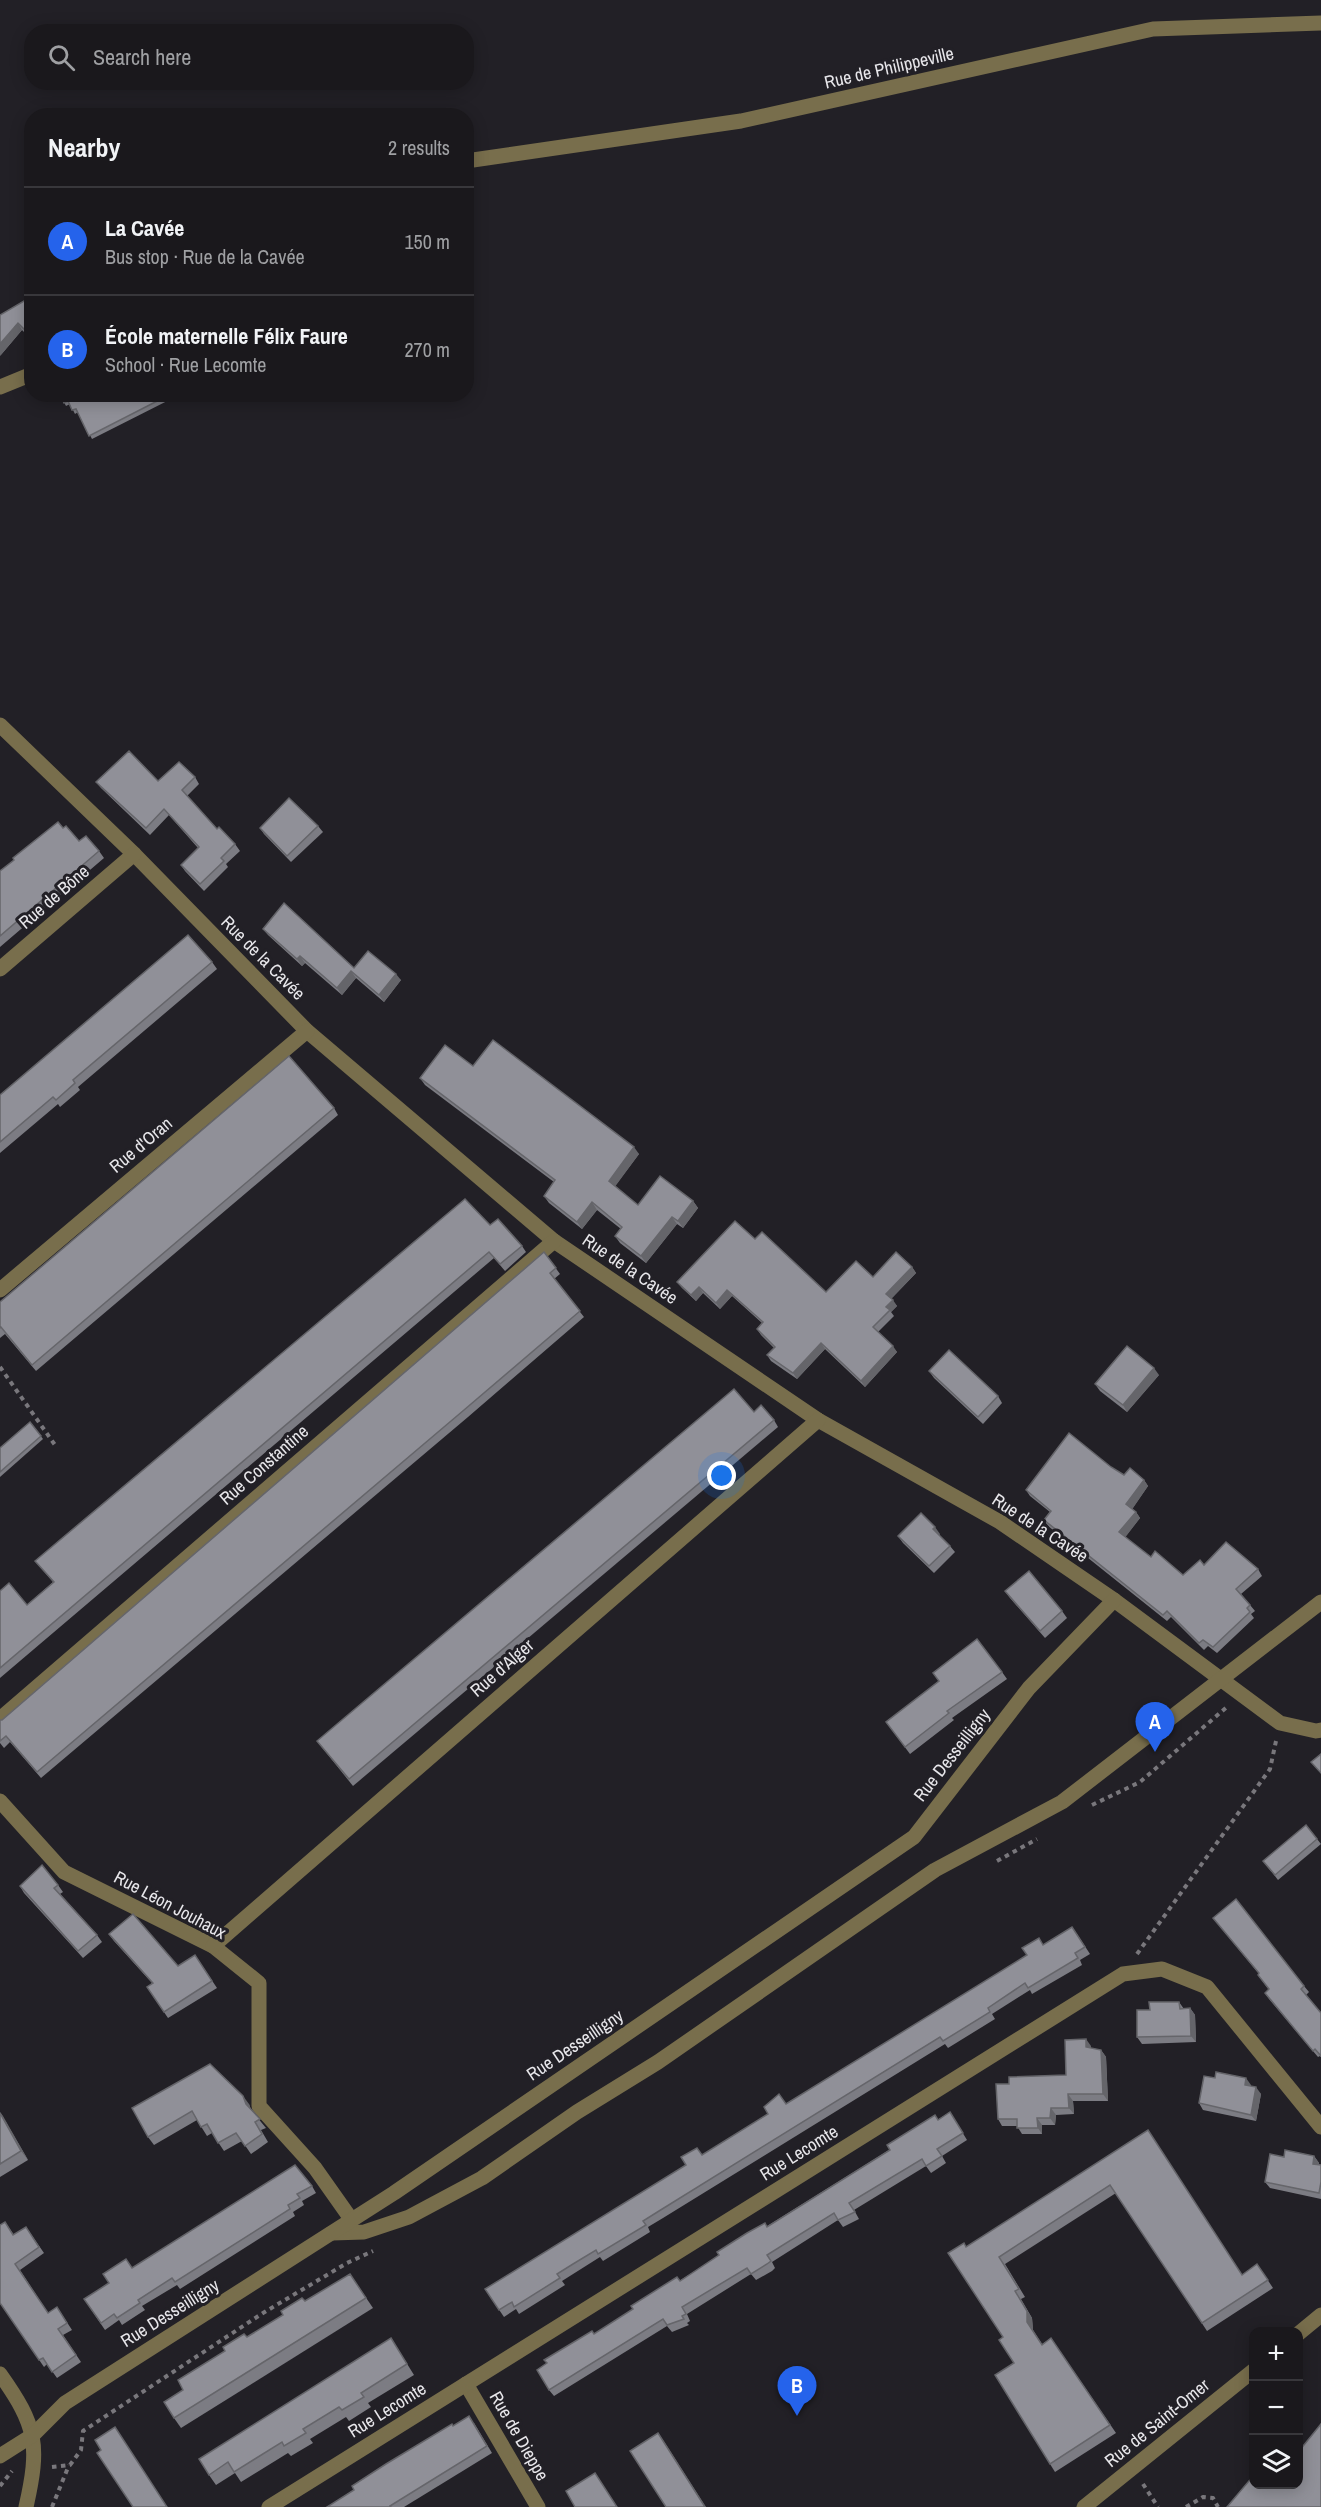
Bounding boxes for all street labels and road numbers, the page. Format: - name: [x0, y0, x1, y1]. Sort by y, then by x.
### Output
- street label: Rue de Philippeville: [822, 40, 956, 95]
- street label: Rue de Bône: [13, 859, 94, 934]
- street label: Rue de la Cavée: [216, 910, 311, 1005]
- street label: Rue d'Oran: [104, 1111, 177, 1178]
- street label: Rue de la Cavée: [578, 1227, 683, 1310]
- street label: Rue Constantine: [214, 1419, 314, 1510]
- street label: Rue de la Cavée: [987, 1487, 1093, 1568]
- street label: Rue d'Alger: [465, 1633, 539, 1702]
- street label: Rue Desseilligny: [907, 1703, 996, 1806]
- street label: Rue Léon Jouhaux: [110, 1864, 231, 1945]
- street label: Rue Desseilligny: [521, 2003, 628, 2086]
- street label: Rue Lecomte: [755, 2119, 843, 2186]
- street label: Rue Desseilligny: [116, 2272, 224, 2353]
- street label: Rue de Saint-Omer: [1099, 2373, 1214, 2473]
- street label: Rue Lecomte: [343, 2376, 431, 2443]
- street label: Rue de Dieppe: [484, 2387, 555, 2485]

